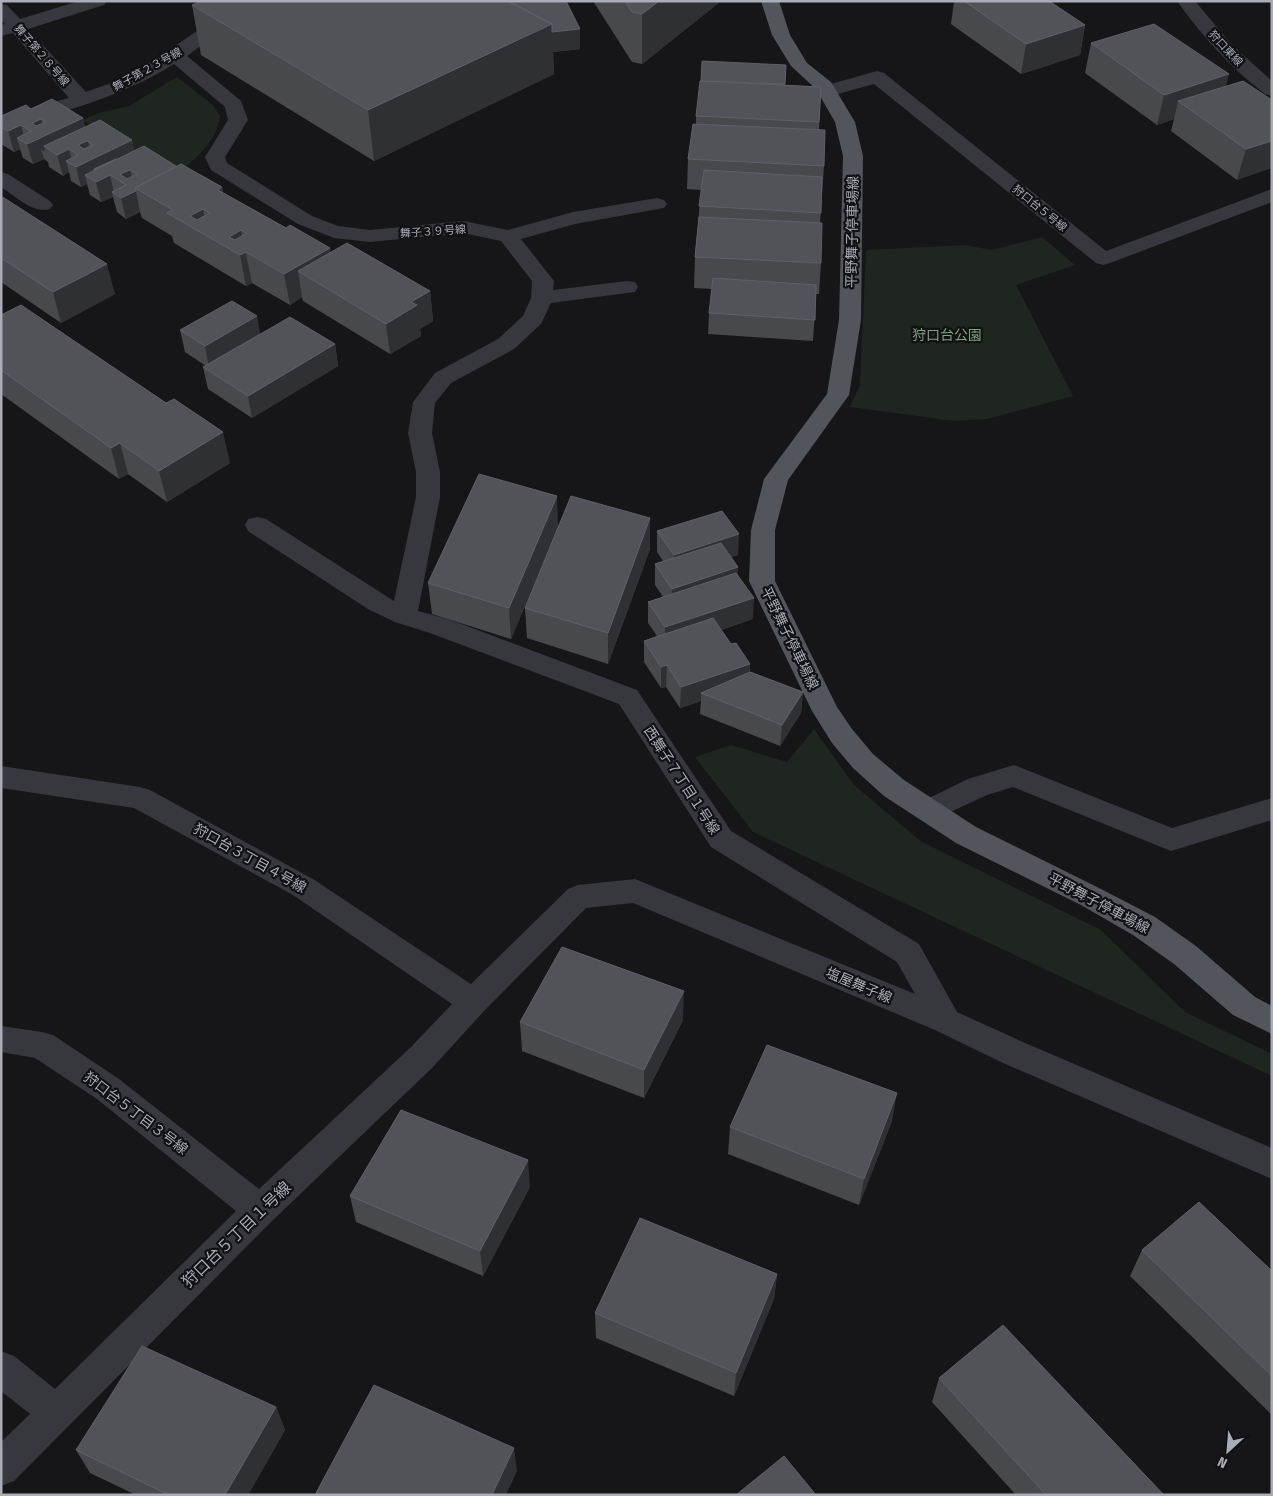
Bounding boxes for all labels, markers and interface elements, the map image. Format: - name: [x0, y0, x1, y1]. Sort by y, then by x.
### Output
- street label: 舞子第２８号線: [11, 22, 72, 89]
- street label: 狩口東線: [1206, 28, 1245, 69]
- street label: 舞子第２３号線: [110, 45, 184, 94]
- street label: 平野舞子停車場線: [843, 176, 862, 288]
- street label: 狩口台５号線: [1010, 183, 1069, 234]
- street label: 舞子３９号線: [400, 223, 466, 240]
- park label: 狩口台公園: [912, 327, 982, 344]
- street label: 平野舞子停車場線: [757, 584, 822, 692]
- street label: 西舞子７丁目１号線: [640, 723, 723, 838]
- street label: 狩口台３丁目４号線: [191, 820, 309, 896]
- street label: 平野舞子停車場線: [1045, 870, 1152, 937]
- street label: 塩屋舞子線: [823, 964, 894, 1007]
- street label: 狩口台５丁目３号線: [80, 1069, 191, 1158]
- street label: 狩口台５丁目１号線: [178, 1178, 295, 1291]
- north arrow: [1203, 1426, 1253, 1476]
- text: N: [1215, 1453, 1230, 1472]

